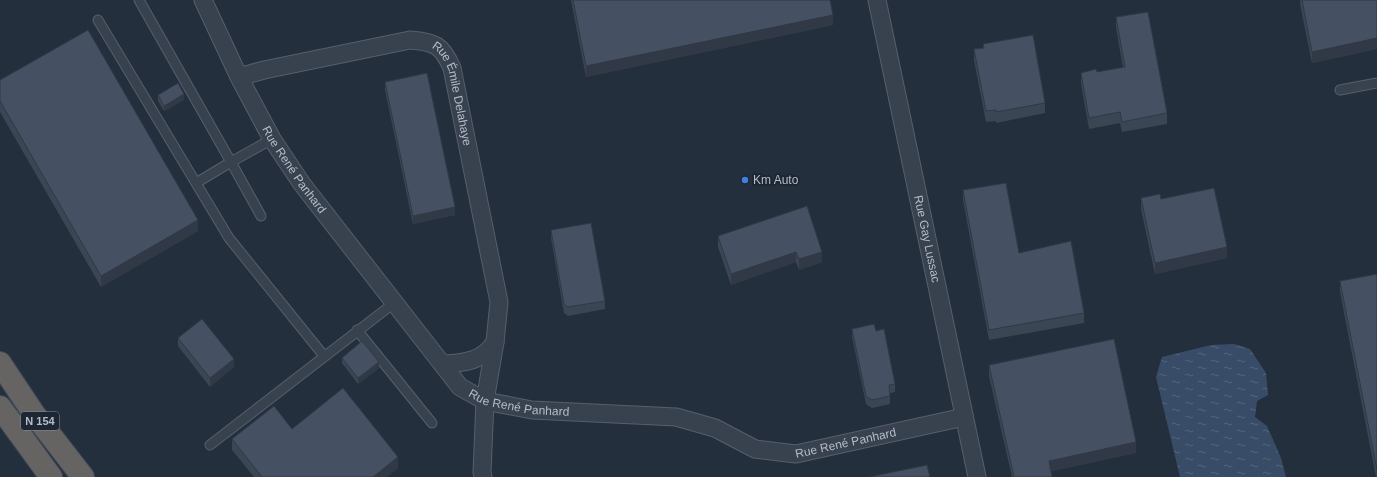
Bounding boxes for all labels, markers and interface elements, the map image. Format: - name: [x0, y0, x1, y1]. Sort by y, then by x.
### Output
- street label: Rue Émile Delahaye: [430, 38, 474, 147]
- street label: Rue René Panhard: [259, 124, 329, 216]
- place label: Km Auto: [753, 173, 799, 187]
- marker: Km Auto: [740, 175, 750, 185]
- street label: Rue Gay Lussac: [911, 194, 943, 284]
- street label: Rue René Panhard: [466, 386, 570, 419]
- road number: N 154: [21, 412, 59, 430]
- street label: Rue René Panhard: [794, 425, 897, 461]

